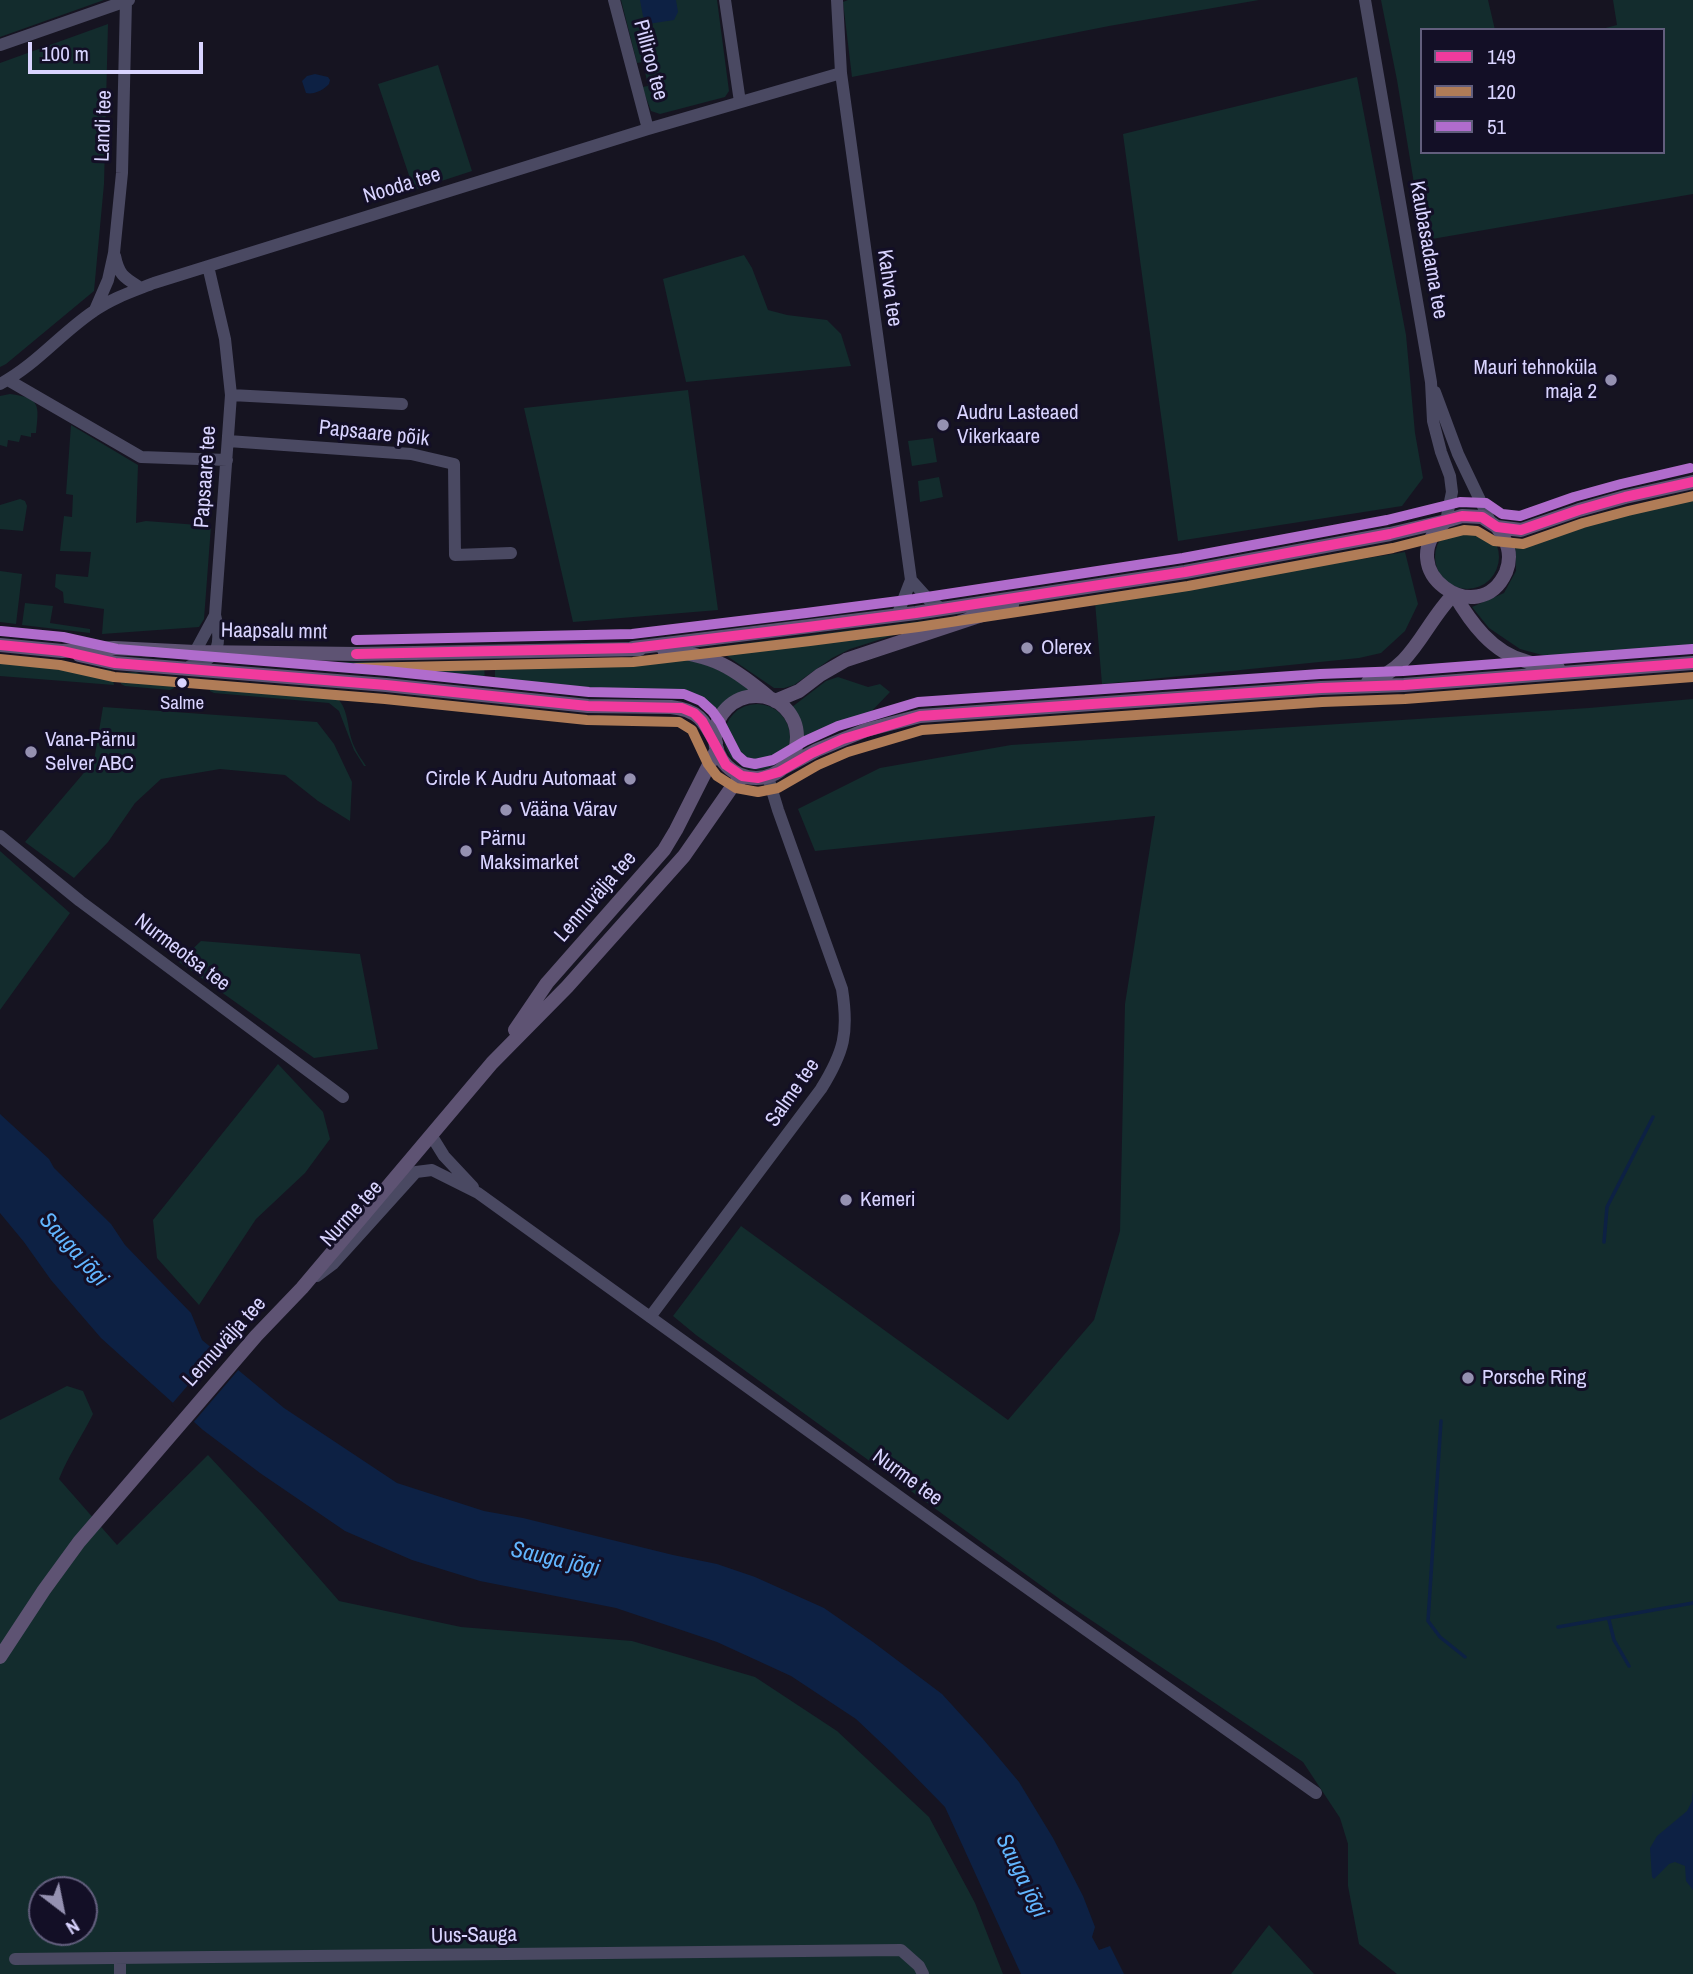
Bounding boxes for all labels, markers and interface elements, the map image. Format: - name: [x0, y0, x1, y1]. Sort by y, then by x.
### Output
- street label: Pilliroo tee: [627, 17, 673, 103]
- scale bar: [32, 28, 206, 72]
- legend: [1420, 28, 1665, 154]
- text: 100 m: [41, 39, 89, 68]
- text: 149: [1487, 42, 1516, 71]
- text: 120: [1487, 77, 1516, 106]
- street label: Landi tee: [90, 90, 118, 162]
- text: 51: [1487, 112, 1506, 141]
- street label: Nooda tee: [360, 162, 444, 210]
- street label: Kaubasadama tee: [1403, 179, 1453, 321]
- street label: Kahva tee: [871, 248, 907, 328]
- place label: Mauri tehnoküla maja 2: [1474, 355, 1597, 405]
- marker: Mauri tehnoküla maja 2: [1603, 372, 1619, 388]
- place label: Audru Lasteaed Vikerkaare: [957, 400, 1079, 450]
- street label: Papsaare põik: [317, 416, 431, 452]
- marker: Audru Lasteaed Vikerkaare: [935, 417, 951, 433]
- street label: Papsaare tee: [190, 425, 222, 529]
- street label: Haapsalu mnt: [221, 618, 327, 646]
- place label: Olerex: [1041, 635, 1092, 661]
- marker: Olerex: [1019, 640, 1035, 656]
- marker: Salme: [175, 676, 189, 690]
- place label: Salme: [160, 693, 204, 715]
- place label: Vana-Pärnu Selver ABC: [45, 727, 136, 777]
- marker: Vana-Pärnu Selver ABC: [23, 744, 39, 760]
- place label: Circle K Audru Automaat: [426, 766, 616, 792]
- marker: Circle K Audru Automaat: [622, 771, 638, 787]
- place label: Vääna Värav: [520, 797, 617, 823]
- marker: Vääna Värav: [498, 802, 514, 818]
- place label: Pärnu Maksimarket: [480, 826, 579, 876]
- marker: Pärnu Maksimarket: [458, 843, 474, 859]
- street label: Lennuvälja tee: [550, 846, 642, 948]
- street label: Nurmeotsa tee: [129, 909, 235, 997]
- street label: Salme tee: [760, 1054, 826, 1132]
- street label: Nurme tee: [316, 1176, 388, 1252]
- place label: Kemeri: [860, 1187, 916, 1213]
- marker: Kemeri: [838, 1192, 854, 1208]
- water label: Sauga jõgi: [33, 1207, 113, 1293]
- street label: Lennuvälja tee: [178, 1292, 272, 1392]
- place label: Porsche Ring: [1482, 1365, 1586, 1391]
- marker: Porsche Ring: [1460, 1370, 1476, 1386]
- street label: Nurme tee: [867, 1444, 947, 1512]
- water label: Sauga jõgi: [508, 1536, 602, 1584]
- water label: Sauga jõgi: [989, 1829, 1053, 1923]
- north arrow: [28, 1876, 98, 1946]
- text: N: [61, 1913, 85, 1941]
- street label: Uus-Sauga: [431, 1923, 517, 1949]

